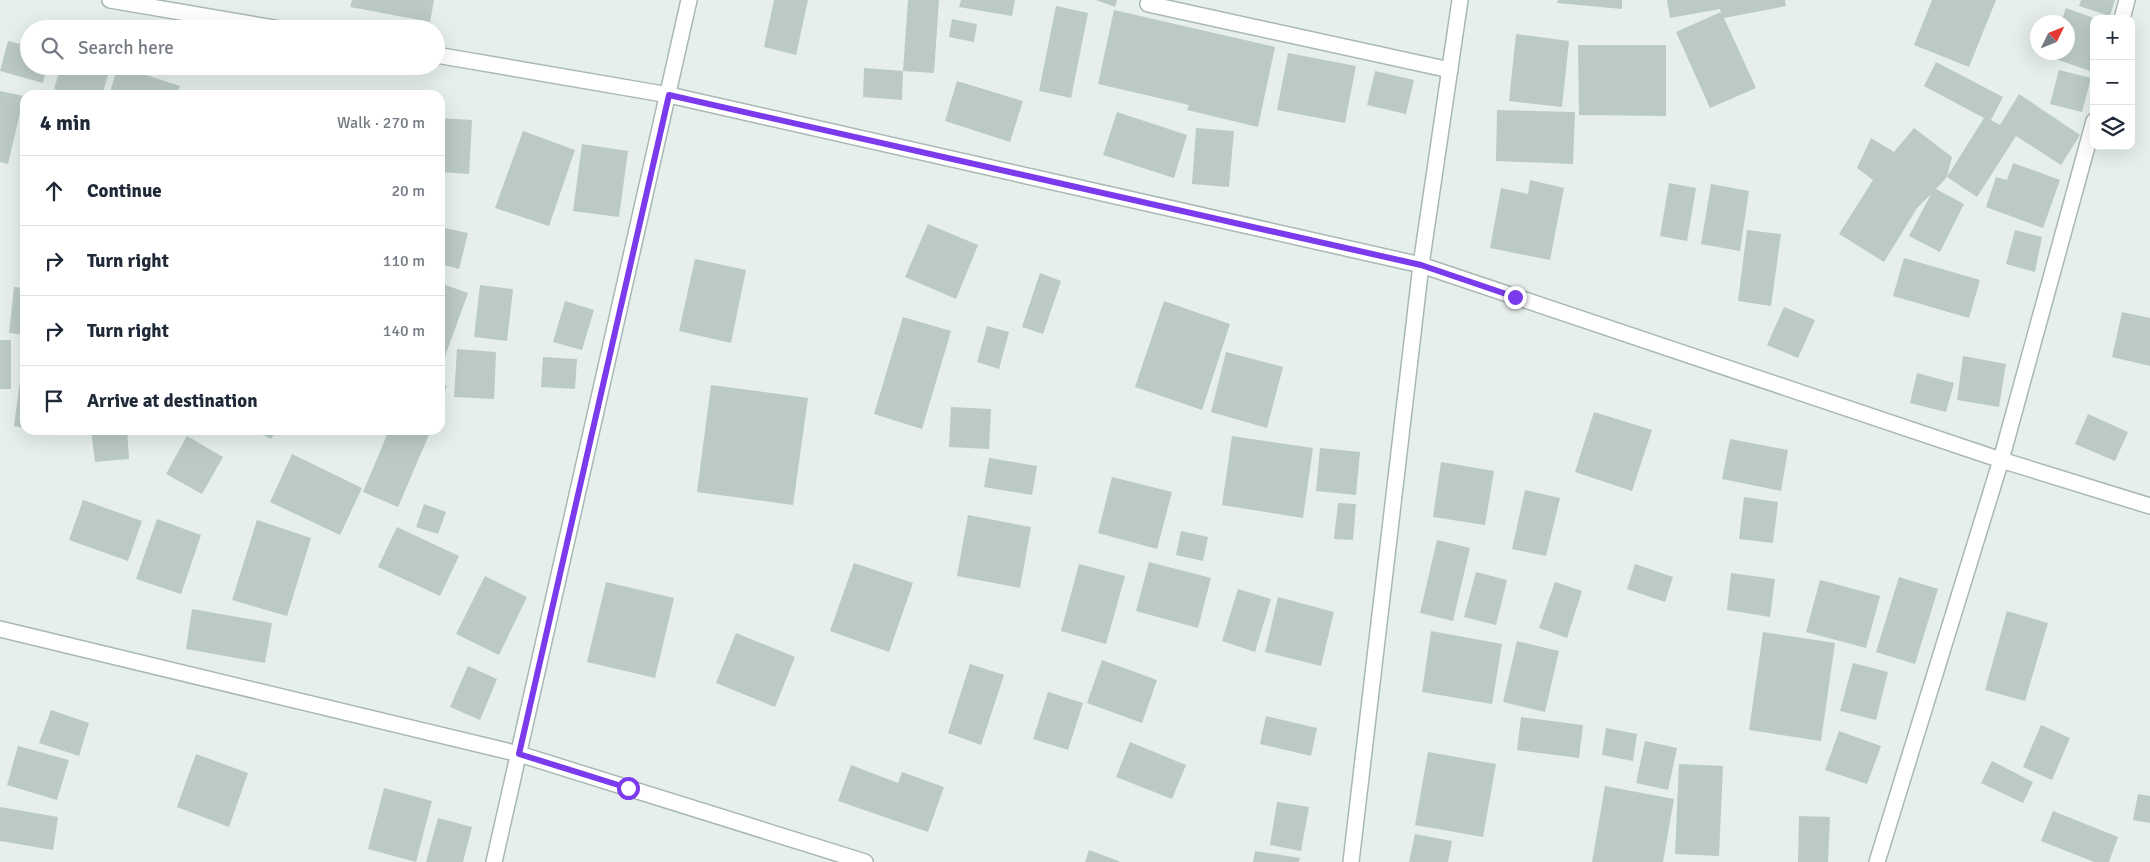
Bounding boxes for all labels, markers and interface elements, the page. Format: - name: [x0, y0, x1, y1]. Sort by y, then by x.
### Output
- north arrow: [2030, 15, 2075, 60]
- map controls: [2090, 15, 2135, 150]
- button: +: [2090, 15, 2135, 60]
- search box: [20, 20, 445, 75]
- icon: search: [38, 34, 66, 62]
- text: Search here: [78, 36, 174, 60]
- button: −: [2090, 60, 2135, 105]
- button: layers: [2090, 105, 2135, 150]
- text: 4 min: [40, 110, 91, 136]
- text: Walk · 270 m: [337, 113, 425, 133]
- icon: ahead: [40, 177, 68, 205]
- text: Continue: [87, 179, 162, 203]
- text: 20 m: [391, 181, 425, 201]
- icon: right: [40, 247, 68, 275]
- text: Turn right: [87, 249, 169, 273]
- text: 110 m: [383, 251, 425, 271]
- route end: [1504, 286, 1527, 309]
- icon: right: [40, 317, 68, 345]
- text: Turn right: [87, 319, 169, 343]
- text: 140 m: [383, 321, 425, 341]
- icon: arrive: [40, 387, 68, 415]
- text: Arrive at destination: [87, 389, 258, 413]
- route start: [617, 777, 640, 800]

